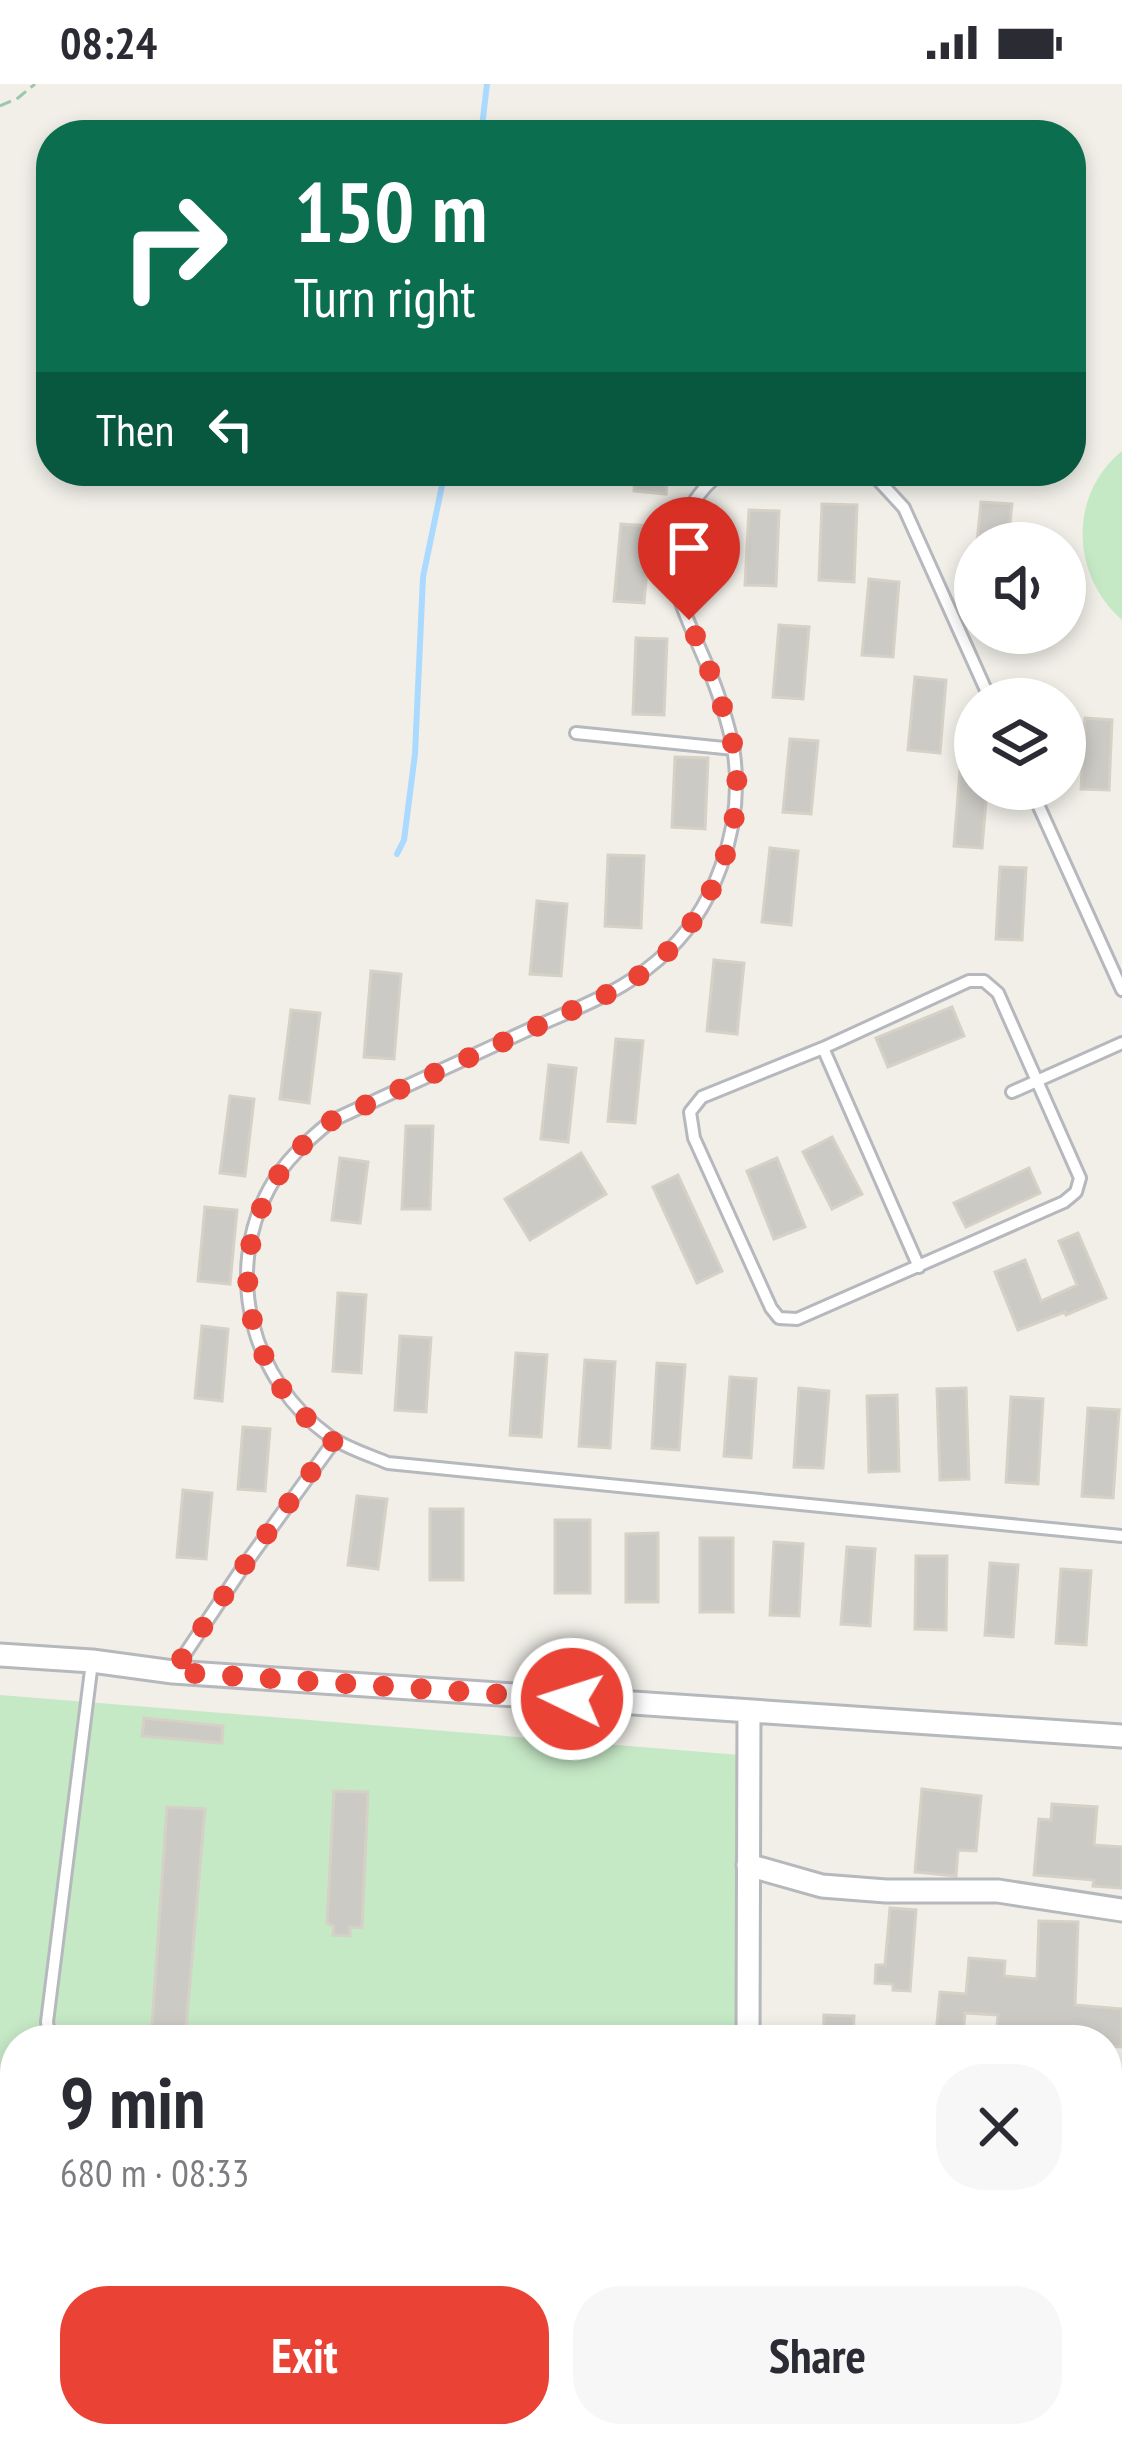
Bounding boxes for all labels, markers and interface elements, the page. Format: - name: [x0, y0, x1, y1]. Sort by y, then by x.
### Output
- text: 08:24: [60, 13, 157, 71]
- text: 150 m: [294, 156, 487, 265]
- icon: right: [96, 168, 252, 324]
- text: Turn right: [294, 262, 475, 332]
- icon: left: [198, 396, 264, 462]
- text: Then: [96, 400, 174, 458]
- pin: [638, 497, 740, 620]
- icon: arrive: [656, 515, 722, 581]
- map controls: [954, 522, 1086, 810]
- button: sound: [954, 522, 1086, 654]
- button: layers: [954, 678, 1086, 810]
- position arrow: [509, 1636, 635, 1762]
- text: 9 min: [60, 2055, 205, 2148]
- button: close: [936, 2064, 1062, 2190]
- text: 680 m · 08:33: [60, 2147, 249, 2198]
- button: Exit: [60, 2286, 549, 2424]
- button: Share: [573, 2286, 1062, 2424]

